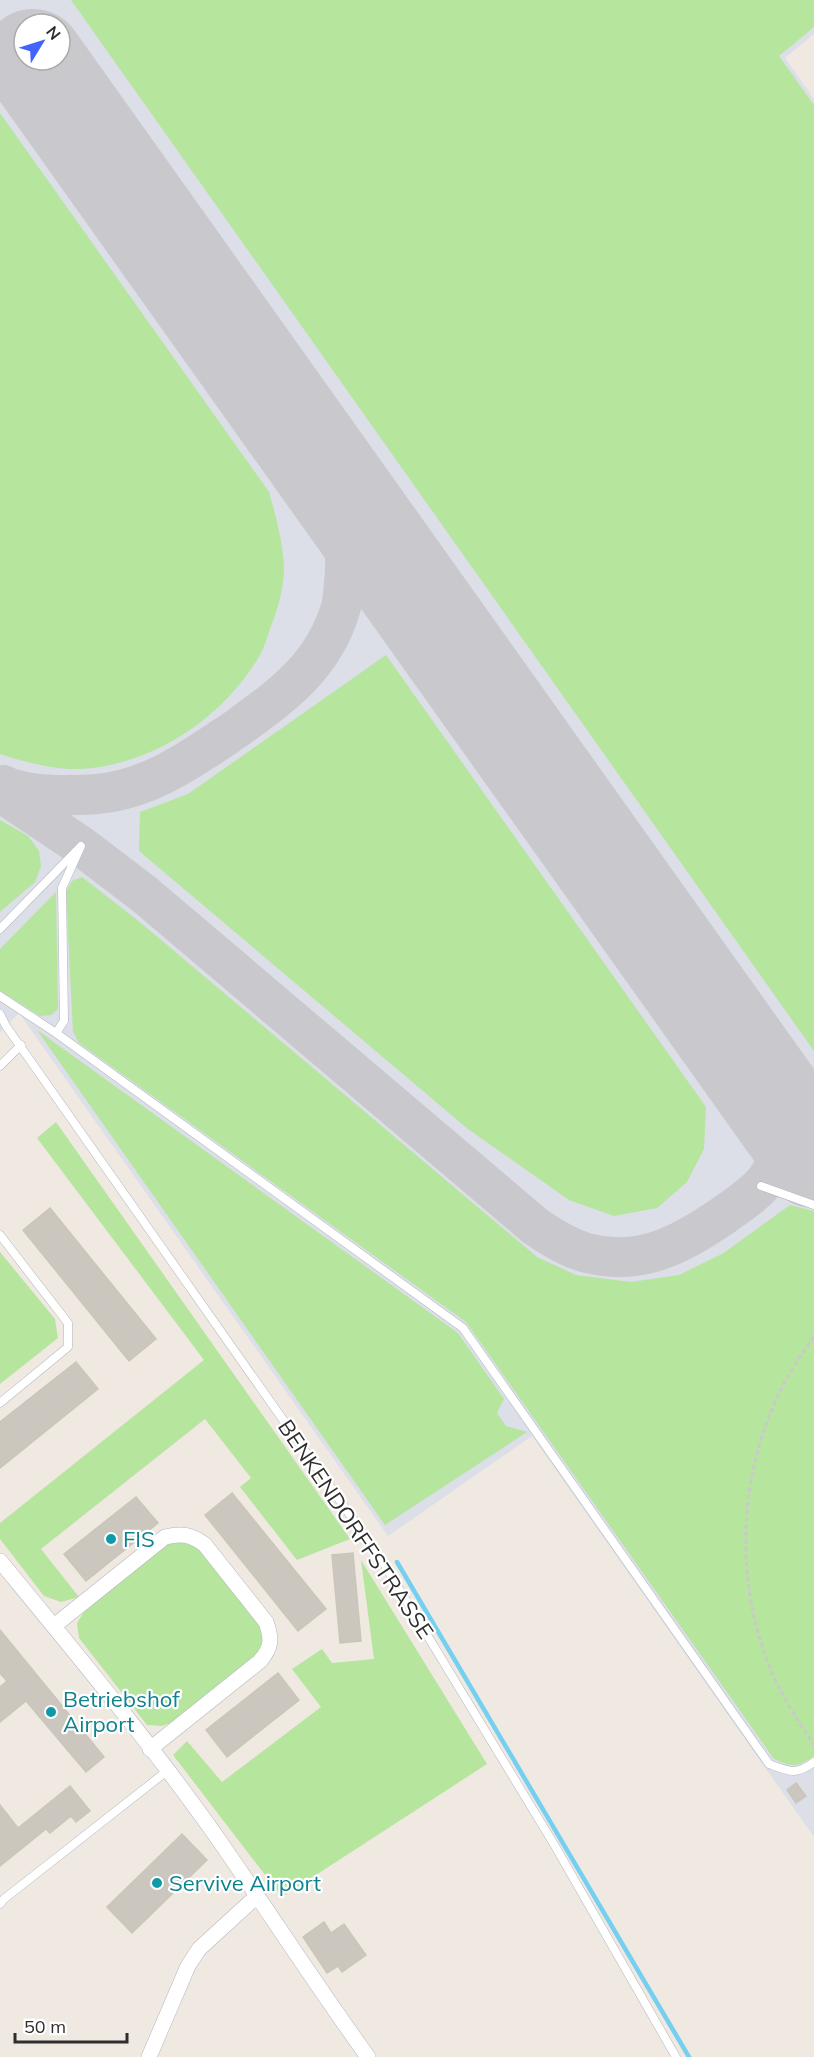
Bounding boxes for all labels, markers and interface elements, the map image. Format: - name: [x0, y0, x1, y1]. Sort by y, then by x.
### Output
- north arrow: [12, 12, 72, 72]
- text: N: [42, 22, 65, 44]
- street label: BENKENDORFFSTRASSE: [272, 1414, 440, 1644]
- place label: FIS: [123, 1525, 155, 1553]
- marker: FIS: [104, 1532, 118, 1546]
- place label: Betriebshof Airport: [63, 1685, 180, 1738]
- marker: Betriebshof Airport: [44, 1705, 58, 1719]
- place label: Servive Airport: [169, 1869, 321, 1897]
- marker: Servive Airport: [150, 1876, 164, 1890]
- scale bar: [15, 2006, 128, 2044]
- text: 50 m: [24, 2015, 66, 2038]

